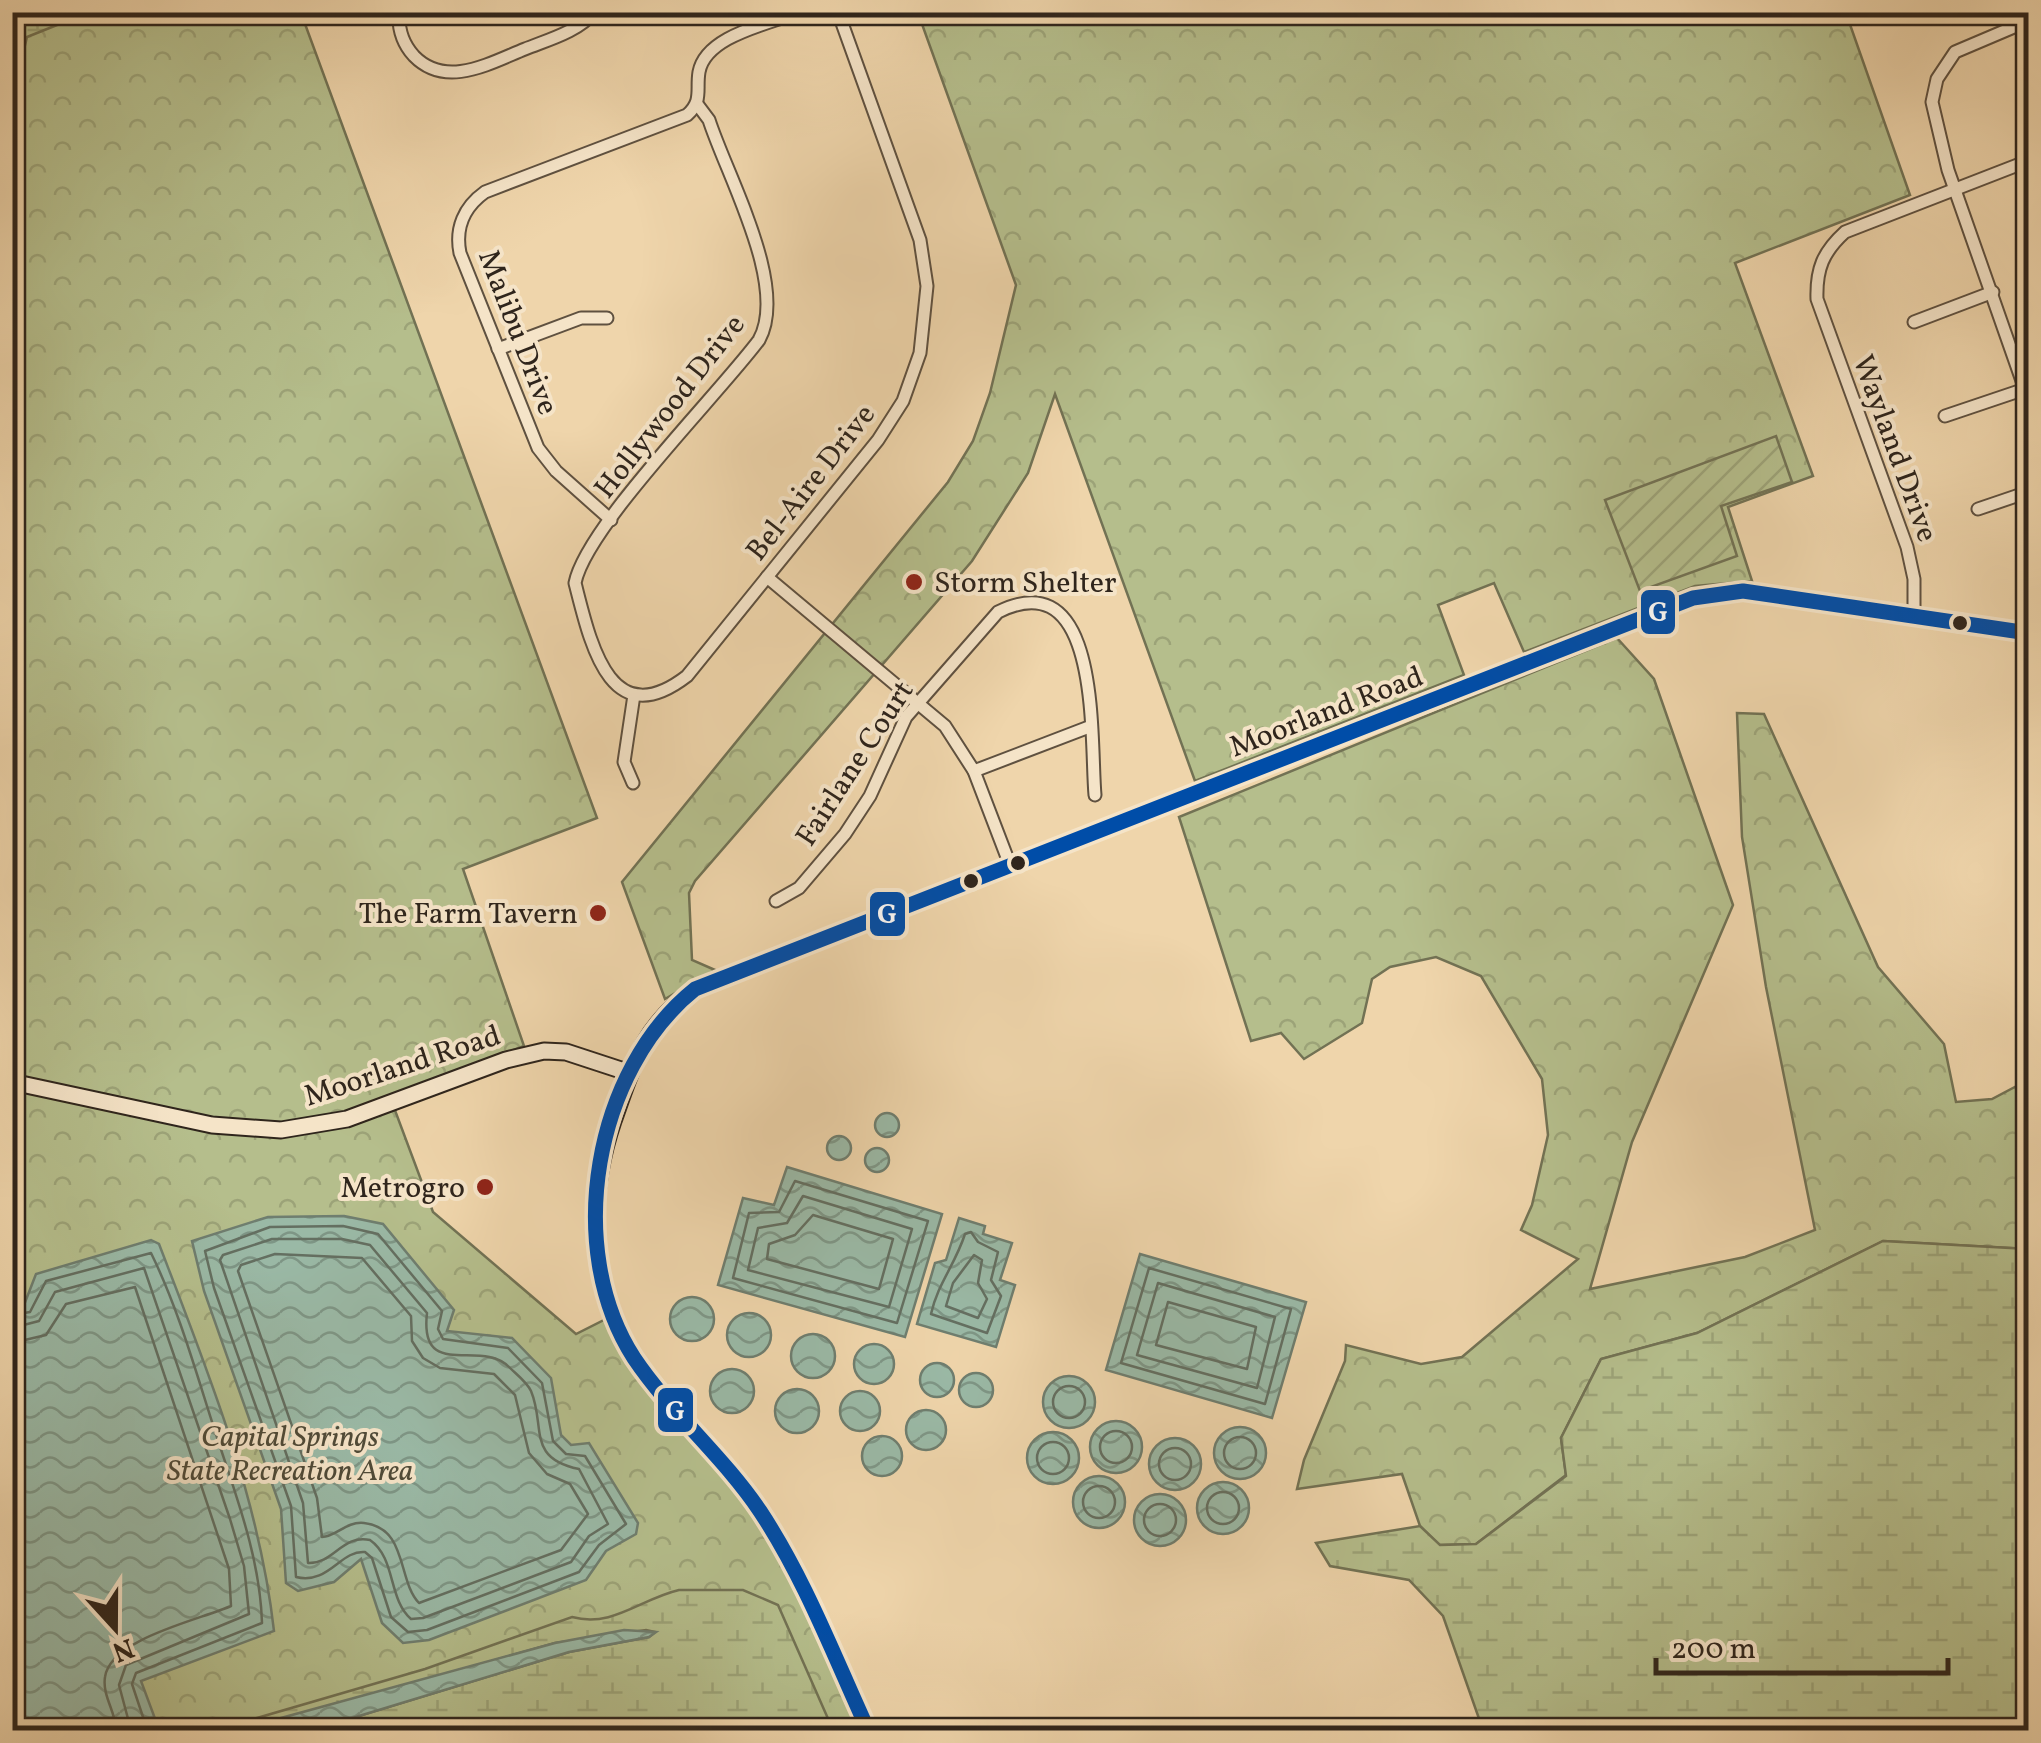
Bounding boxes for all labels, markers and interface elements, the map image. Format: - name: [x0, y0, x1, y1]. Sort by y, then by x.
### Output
- street label: Malibu Drive: [466, 244, 568, 421]
- street label: Hollywood Drive: [585, 306, 756, 508]
- street label: Wayland Drive: [1841, 349, 1947, 548]
- street label: Bel-Aire Drive: [737, 396, 886, 571]
- place label: Storm Shelter: [934, 563, 1117, 605]
- marker: Storm Shelter: [903, 571, 925, 593]
- line badge: G: [1639, 588, 1677, 636]
- text: G: [1648, 594, 1668, 633]
- unlabelled marker: [1950, 613, 1970, 633]
- street label: Moorland Road: [1224, 657, 1430, 769]
- street label: Fairlane Court: [786, 673, 925, 855]
- unlabelled marker: [1008, 853, 1028, 873]
- unlabelled marker: [961, 871, 981, 891]
- line badge: G: [868, 890, 907, 938]
- place label: The Farm Tavern: [358, 894, 578, 936]
- text: G: [877, 896, 897, 935]
- marker: The Farm Tavern: [587, 902, 609, 924]
- street label: Moorland Road: [299, 1015, 506, 1118]
- place label: Metrogro: [341, 1168, 465, 1210]
- marker: Metrogro: [474, 1176, 496, 1198]
- line badge: G: [656, 1386, 695, 1434]
- text: G: [665, 1393, 685, 1432]
- park label: Capital Springs State Recreation Area: [167, 1417, 413, 1493]
- north arrow: [65, 1578, 165, 1678]
- scale bar: [1656, 1613, 1948, 1675]
- text: N: [107, 1627, 140, 1671]
- text: 200 m: [1671, 1629, 1756, 1671]

